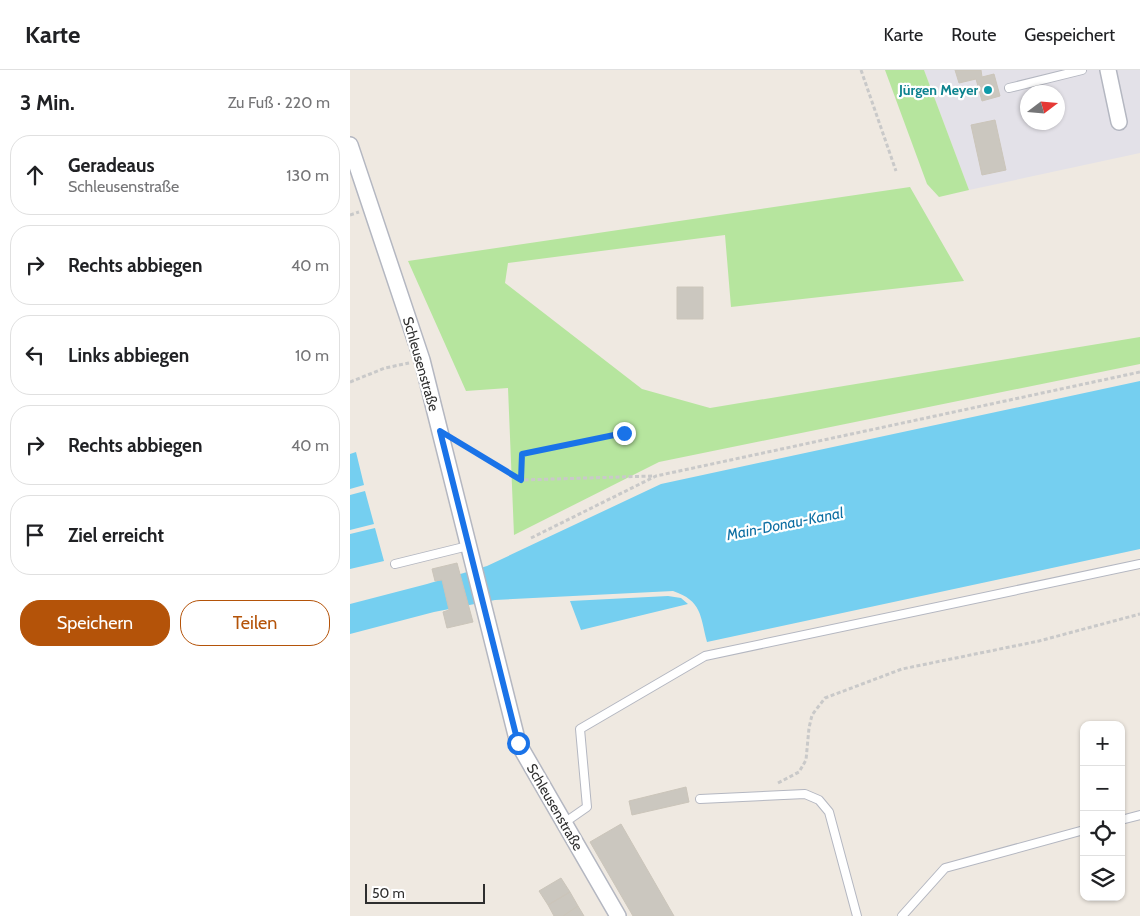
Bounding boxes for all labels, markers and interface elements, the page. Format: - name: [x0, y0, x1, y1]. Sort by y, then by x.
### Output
- text: Karte: [25, 20, 80, 49]
- text: Karte: [884, 24, 923, 46]
- text: Route: [951, 24, 996, 46]
- text: Gespeichert: [1024, 24, 1115, 46]
- place label: Jürgen Meyer: [898, 81, 978, 99]
- marker: Jürgen Meyer: [982, 84, 994, 96]
- north arrow: [1020, 85, 1065, 130]
- text: 3 Min.: [20, 90, 75, 115]
- text: Zu Fuß · 220 m: [228, 93, 330, 112]
- text: Geradeaus: [68, 154, 154, 177]
- icon: ahead: [21, 161, 49, 189]
- text: 130 m: [286, 166, 329, 185]
- text: Schleusenstraße: [68, 177, 179, 196]
- icon: right: [21, 251, 49, 279]
- text: Rechts abbiegen: [68, 254, 202, 277]
- text: 40 m: [291, 256, 329, 275]
- street label: Schleusenstraße: [399, 315, 443, 413]
- icon: left: [21, 341, 49, 369]
- text: Links abbiegen: [68, 344, 189, 367]
- text: 10 m: [295, 346, 329, 365]
- route end: [613, 422, 636, 445]
- icon: right: [21, 431, 49, 459]
- text: Rechts abbiegen: [68, 434, 202, 457]
- text: 40 m: [291, 436, 329, 455]
- water label: Main-Donau-Kanal: [724, 504, 845, 544]
- icon: arrive: [21, 521, 49, 549]
- text: Ziel erreicht: [68, 524, 164, 547]
- button: Speichern: [20, 600, 170, 646]
- button: Teilen: [180, 600, 330, 646]
- map controls: [1080, 721, 1125, 901]
- button: +: [1080, 721, 1125, 766]
- route start: [507, 732, 530, 755]
- street label: Schleusenstraße: [523, 760, 587, 854]
- button: −: [1080, 766, 1125, 811]
- button: locate: [1080, 811, 1125, 856]
- button: layers: [1080, 856, 1125, 901]
- scale bar: [365, 881, 485, 904]
- text: 50 m: [372, 884, 405, 902]

